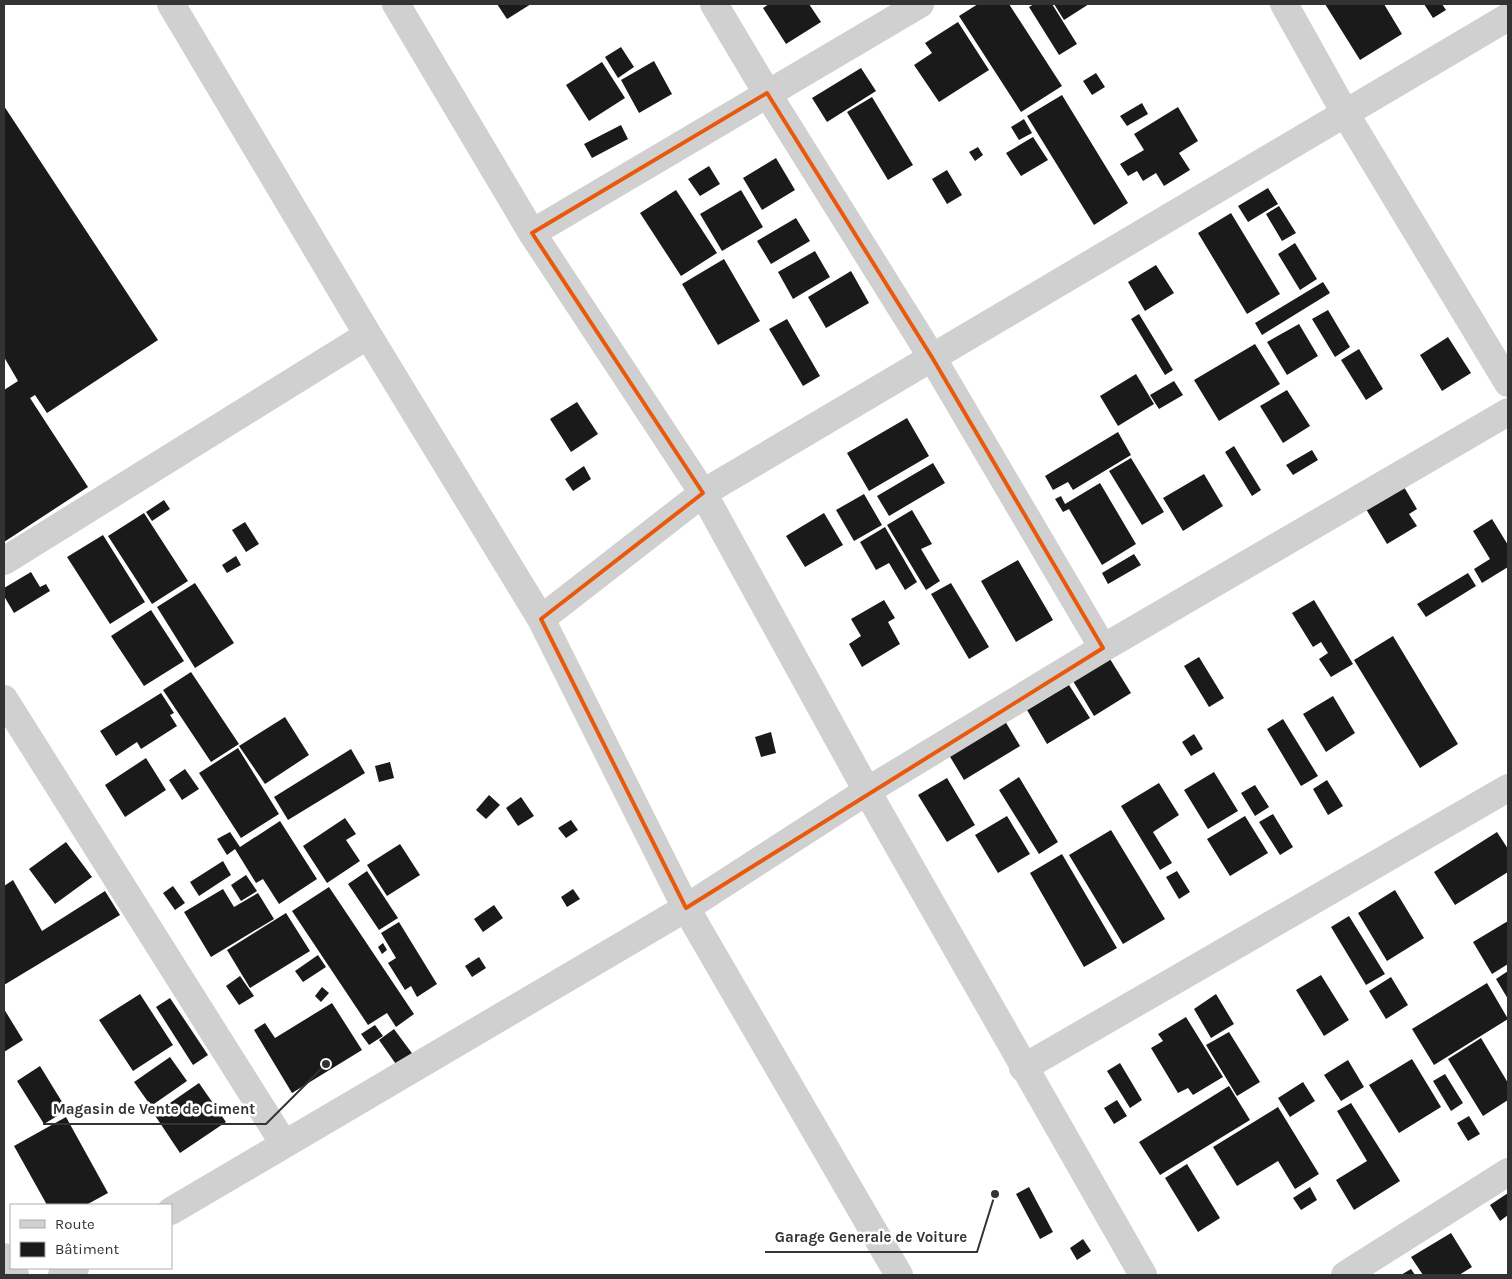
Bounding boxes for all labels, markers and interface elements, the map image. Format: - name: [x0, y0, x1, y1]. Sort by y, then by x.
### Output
- callout: Magasin de Vente de Ciment: [43, 1094, 266, 1124]
- text: Magasin de Vente de Ciment: [53, 1100, 255, 1118]
- legend: [10, 1204, 172, 1269]
- text: Route: [55, 1215, 95, 1233]
- callout: Garage Generale de Voiture: [765, 1222, 977, 1252]
- text: Garage Generale de Voiture: [775, 1228, 967, 1246]
- text: Bâtiment: [55, 1240, 119, 1258]

